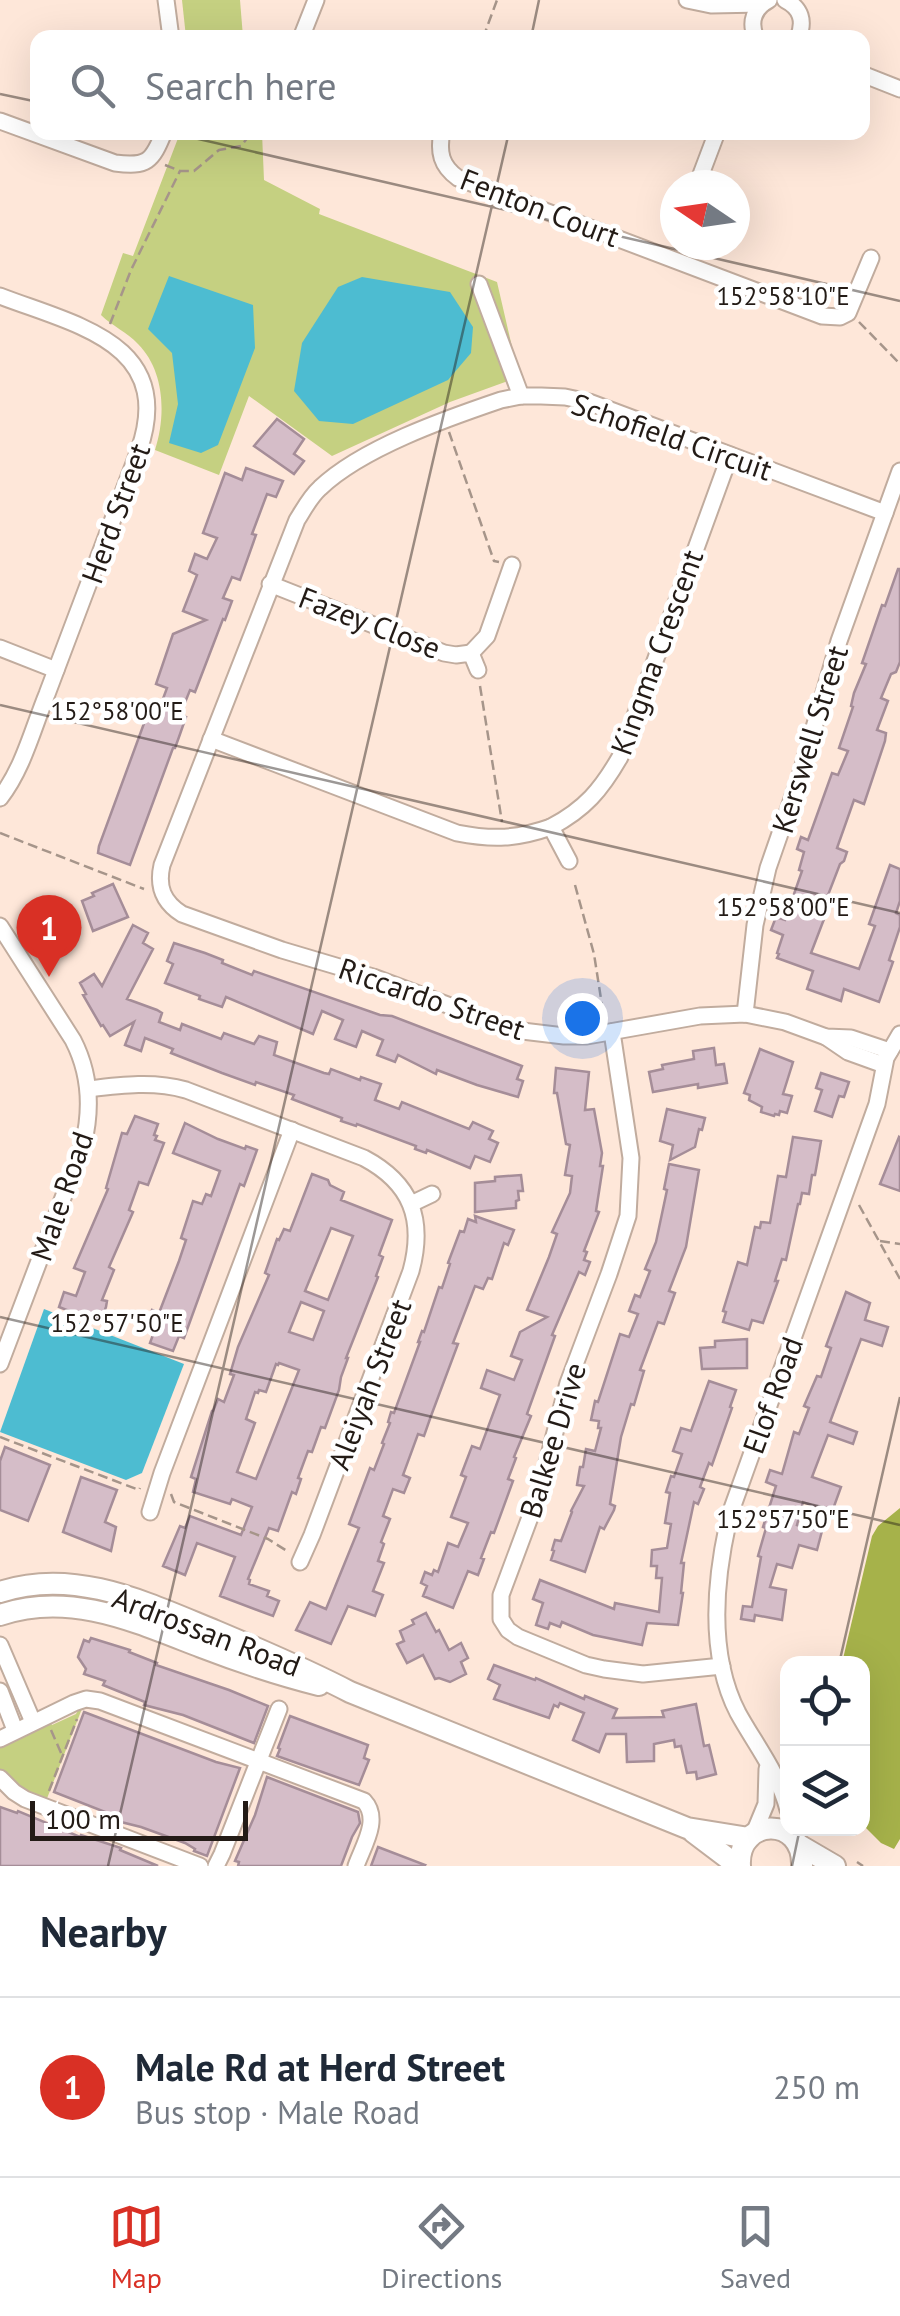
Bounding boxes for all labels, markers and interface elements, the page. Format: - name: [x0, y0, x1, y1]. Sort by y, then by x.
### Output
- search box: [30, 30, 870, 140]
- icon: search: [65, 58, 120, 113]
- text: Search here: [145, 61, 337, 110]
- street label: Fenton Court: [455, 159, 625, 255]
- north arrow: [660, 170, 750, 260]
- text: 152°58'10"E: [716, 280, 850, 312]
- street label: Schofield Circuit: [567, 383, 777, 489]
- street label: Herd Street: [72, 438, 158, 588]
- street label: Kingma Crescent: [601, 544, 711, 760]
- street label: Fazey Close: [294, 577, 446, 667]
- street label: Kerswell Street: [762, 641, 856, 837]
- text: 152°58'00"E: [50, 695, 184, 727]
- text: 152°58'00"E: [716, 891, 850, 923]
- pin: 1: [17, 894, 82, 977]
- street label: Riccardo Street: [334, 948, 530, 1048]
- your location: [557, 993, 608, 1044]
- street label: Male Road: [21, 1126, 101, 1266]
- street label: Aleiyah Street: [319, 1293, 419, 1475]
- text: 152°57'50"E: [50, 1307, 184, 1339]
- street label: Elof Road: [733, 1331, 811, 1459]
- street label: Balkee Drive: [510, 1358, 594, 1522]
- text: 152°57'50"E: [716, 1503, 850, 1535]
- street label: Ardrossan Road: [107, 1577, 307, 1685]
- map controls: [780, 1656, 870, 1836]
- button: locate: [780, 1656, 870, 1746]
- button: layers: [780, 1746, 870, 1836]
- scale bar: [30, 1796, 248, 1840]
- text: 100 m: [45, 1800, 121, 1837]
- text: Nearby: [40, 1904, 167, 1959]
- text: Male Rd at Herd Street: [135, 2042, 505, 2091]
- text: 1: [63, 2066, 82, 2108]
- text: 250 m: [773, 2066, 860, 2108]
- text: Bus stop · Male Road: [135, 2091, 420, 2133]
- tab: Map: [109, 2199, 164, 2296]
- tab: Directions: [381, 2199, 502, 2296]
- tab: Saved: [720, 2199, 791, 2296]

